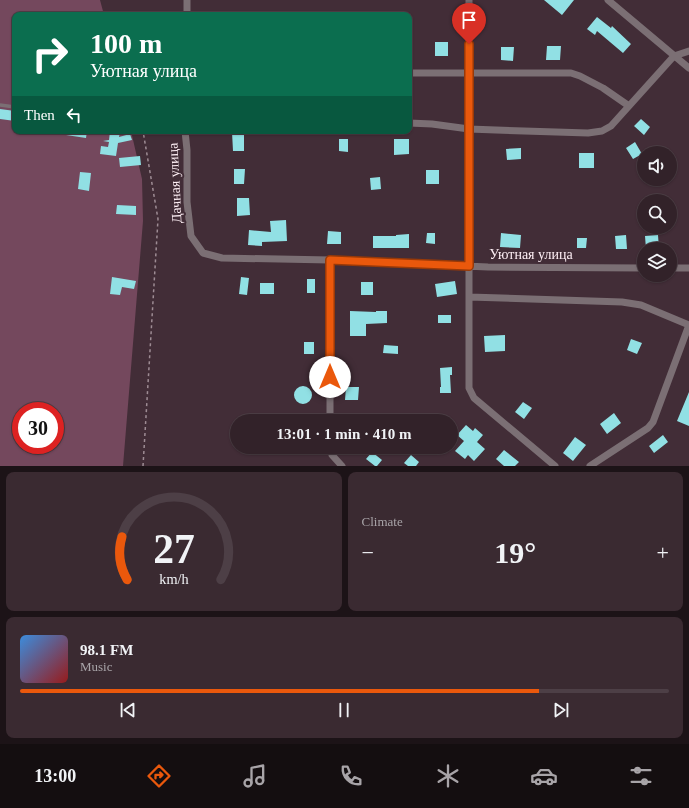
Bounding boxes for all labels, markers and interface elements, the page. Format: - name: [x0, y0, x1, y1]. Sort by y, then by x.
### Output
- pin: [452, 3, 486, 44]
- icon: arrive: [458, 9, 480, 31]
- icon: right: [24, 28, 76, 80]
- text: 100 m: [90, 28, 162, 59]
- text: Уютная улица: [90, 61, 197, 81]
- icon: left: [63, 104, 85, 126]
- text: Then: [24, 107, 55, 123]
- street label: Дачная улица: [165, 142, 185, 224]
- map controls: [637, 146, 677, 282]
- button: sound: [637, 146, 677, 186]
- button: search: [637, 194, 677, 234]
- button: layers: [637, 242, 677, 282]
- street label: Уютная улица: [489, 247, 573, 262]
- position arrow: [309, 356, 351, 398]
- speed limit sign: 30: [12, 402, 64, 454]
- text: 13:01 · 1 min · 410 m: [277, 426, 412, 442]
- text: Climate: [362, 514, 403, 529]
- text: 27: [153, 525, 195, 571]
- text: 19°: [494, 536, 536, 569]
- text: −: [362, 540, 374, 565]
- text: +: [657, 540, 669, 565]
- text: km/h: [159, 570, 188, 586]
- text: 98.1 FM: [80, 642, 133, 658]
- text: Music: [80, 659, 113, 674]
- icon: previous: [117, 699, 139, 721]
- icon: pause: [333, 699, 355, 721]
- icon: next: [550, 699, 572, 721]
- icon: directions: [145, 762, 173, 790]
- icon: music: [241, 762, 269, 790]
- icon: phone: [337, 762, 365, 790]
- icon: climate: [434, 762, 462, 790]
- icon: car: [530, 762, 558, 790]
- icon: filters: [627, 762, 655, 790]
- text: 13:00: [34, 766, 76, 786]

